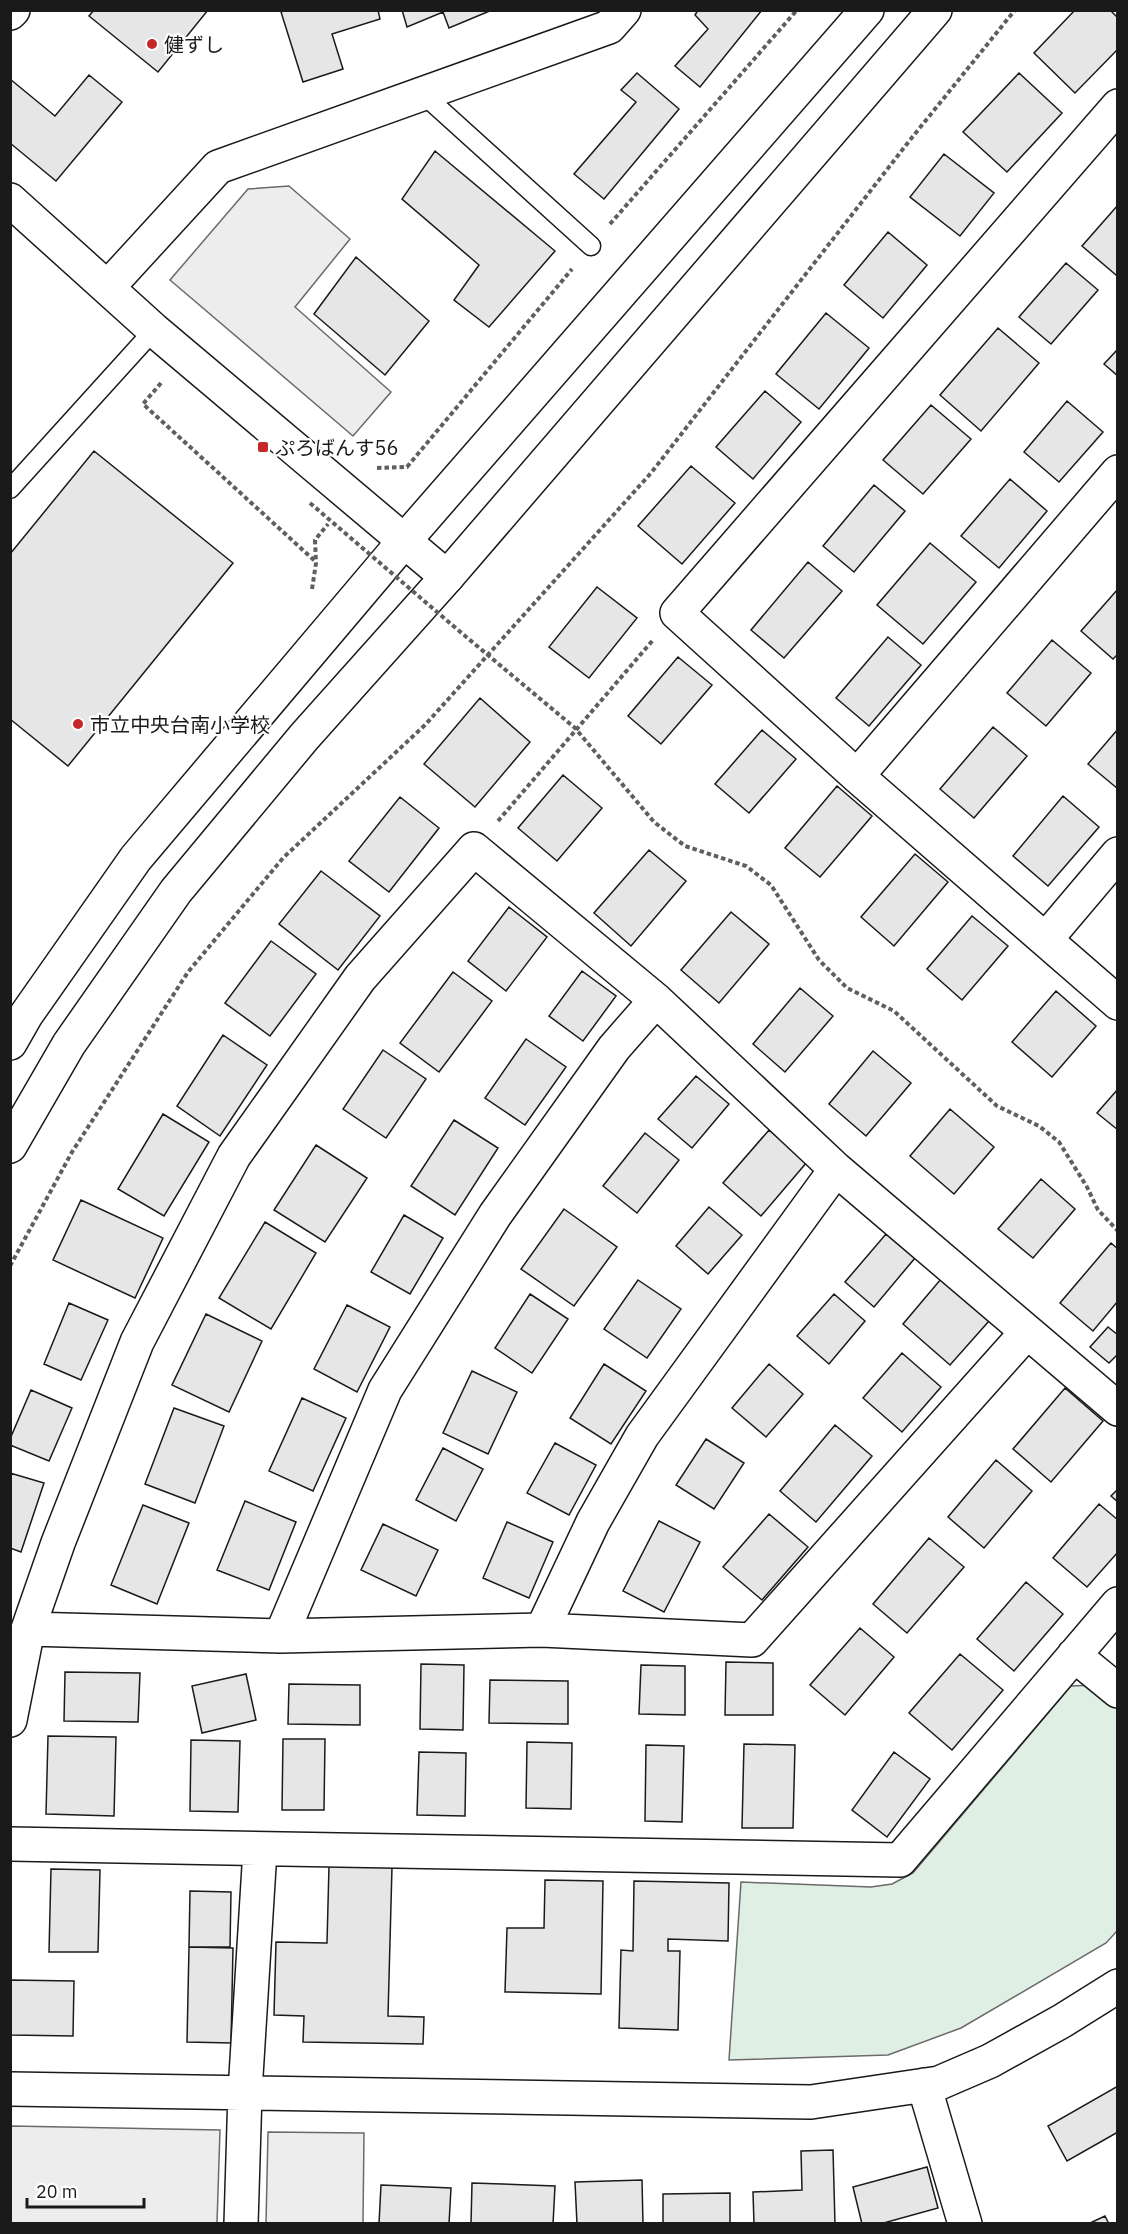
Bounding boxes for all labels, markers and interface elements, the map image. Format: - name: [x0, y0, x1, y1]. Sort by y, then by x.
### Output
- place label: 健ずし: [164, 31, 224, 58]
- marker: 健ずし: [145, 37, 159, 51]
- place label: ぷろばんす56: [275, 434, 399, 461]
- marker: ぷろばんす56: [256, 440, 270, 454]
- place label: 市立中央台南小学校: [90, 711, 270, 738]
- marker: 市立中央台南小学校: [71, 717, 85, 731]
- scale bar: [27, 2171, 144, 2209]
- text: 20 m: [36, 2180, 78, 2203]

